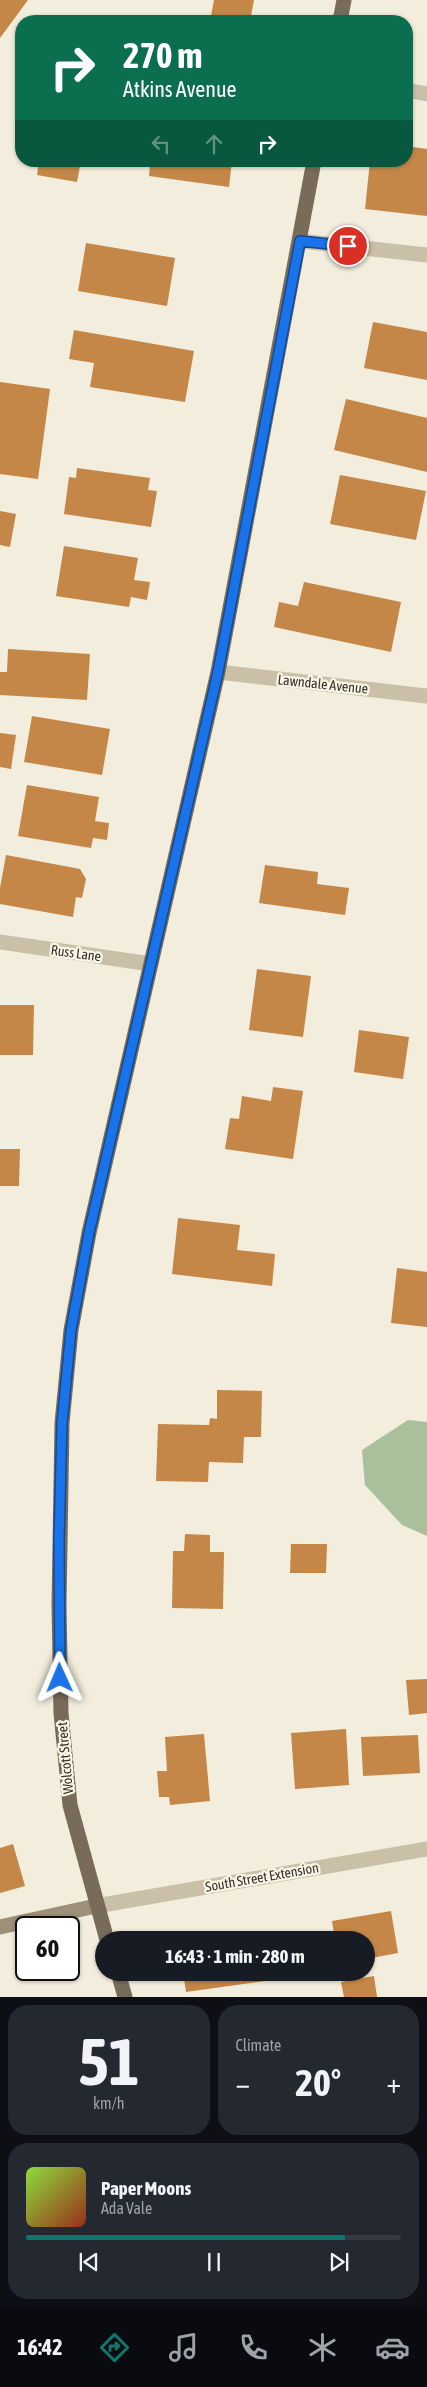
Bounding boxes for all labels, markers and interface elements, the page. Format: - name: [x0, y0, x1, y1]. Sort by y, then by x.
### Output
- icon: right: [40, 35, 105, 100]
- text: 270 m: [123, 35, 202, 75]
- text: Atkins Avenue: [123, 76, 237, 102]
- icon: left: [147, 130, 175, 158]
- icon: ahead: [200, 130, 228, 158]
- icon: right: [253, 130, 281, 158]
- pin: [327, 225, 369, 267]
- icon: arrive: [334, 232, 362, 260]
- street label: Lawndale Avenue: [277, 671, 369, 697]
- street label: Russ Lane: [50, 942, 102, 964]
- position arrow: [33, 1651, 85, 1703]
- street label: Wolcott Street: [54, 1721, 76, 1795]
- street label: South Street Extension: [204, 1859, 320, 1895]
- speed limit sign: 60: [15, 1916, 80, 1981]
- text: 16:43 · 1 min · 280 m: [165, 1945, 305, 1967]
- text: 51: [78, 2024, 139, 2099]
- text: Climate: [236, 2036, 281, 2054]
- text: 20°: [295, 2061, 341, 2104]
- text: −: [236, 2067, 250, 2099]
- text: +: [386, 2067, 401, 2099]
- text: km/h: [93, 2094, 125, 2112]
- text: Paper Moons: [101, 2177, 191, 2199]
- text: Ada Vale: [101, 2199, 152, 2217]
- icon: previous: [75, 2248, 103, 2276]
- icon: pause: [200, 2248, 228, 2276]
- icon: next: [325, 2248, 353, 2276]
- icon: directions: [97, 2330, 132, 2365]
- icon: music: [166, 2330, 201, 2365]
- icon: phone: [236, 2330, 271, 2365]
- icon: climate: [305, 2330, 340, 2365]
- icon: car: [375, 2330, 410, 2365]
- text: 16:42: [17, 2334, 63, 2360]

